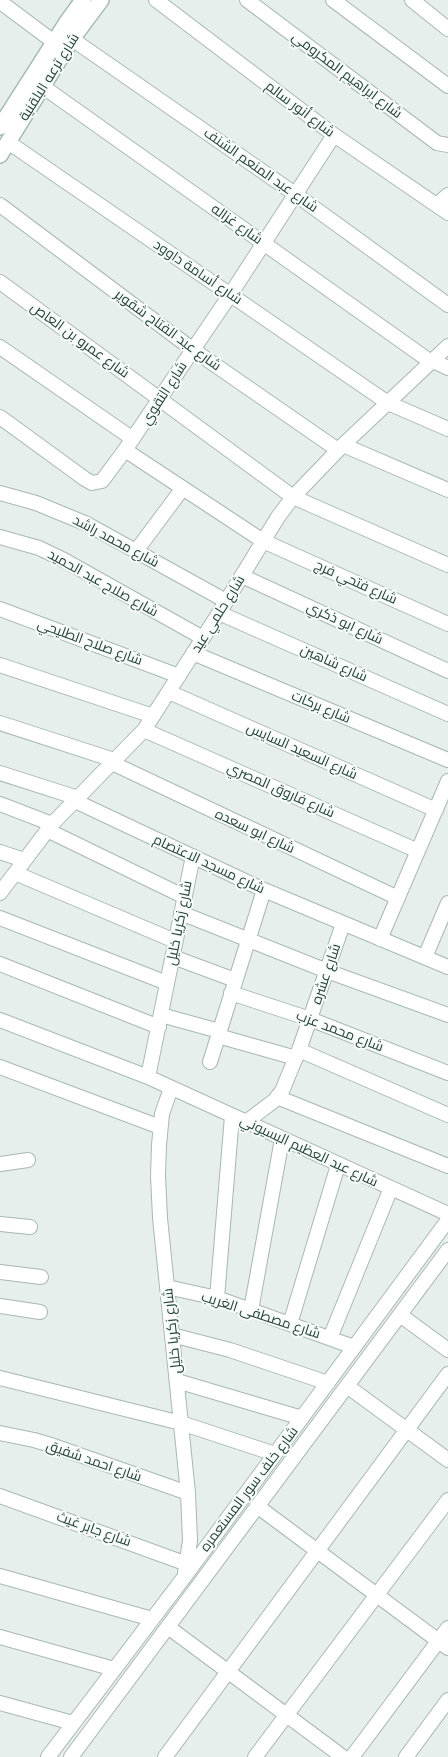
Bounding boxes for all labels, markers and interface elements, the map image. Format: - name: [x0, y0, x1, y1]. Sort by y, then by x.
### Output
- street label: شارع ابراهيم المكرومي: [289, 28, 405, 122]
- street label: شارع ترعه البلقنية: [15, 30, 83, 124]
- street label: شارع أنور سالم: [262, 78, 338, 140]
- street label: شارع عبد المنعم الشنف: [201, 124, 321, 216]
- street label: شارع غزاله: [208, 200, 266, 248]
- street label: شارع أسامة داوود: [150, 236, 246, 308]
- street label: شارع عبد الفتاح شقوير: [112, 286, 224, 374]
- street label: شارع عمرو بن العاص: [27, 298, 133, 382]
- street label: شارع التقوي: [137, 358, 191, 428]
- street label: شارع محمد راشد: [70, 511, 162, 571]
- street label: شارع صلاح عبد الحميد: [45, 546, 161, 620]
- street label: شارع فتحي فرج: [312, 556, 400, 608]
- street label: شارع حلمي عيد: [188, 572, 248, 656]
- street label: شارع ابو ذكري: [304, 598, 386, 648]
- street label: شارع صلاح الطليحي: [35, 615, 145, 669]
- street label: شارع شاهين: [298, 641, 370, 685]
- street label: شارع بركات: [289, 687, 353, 727]
- street label: شارع السعيد السايس: [244, 719, 360, 783]
- street label: شارع فاروق المصري: [225, 759, 337, 821]
- street label: شارع ابو سعده: [212, 805, 298, 857]
- street label: شارع مسجد الاعتصام: [150, 831, 268, 897]
- street label: شارع زكريا خليل: [163, 879, 195, 967]
- street label: شارع عشره: [308, 941, 344, 1007]
- street label: شارع محمد عزب: [294, 1007, 386, 1055]
- street label: شارع عبد العظيم البسيوني: [237, 1112, 381, 1190]
- street label: شارع زكريا خليل: [159, 1287, 185, 1375]
- street label: شارع مصطفى الغريب: [199, 1288, 323, 1342]
- street label: شارع خلف سور المستعمره: [197, 1423, 301, 1555]
- street label: شارع احمد شفيق: [44, 1437, 144, 1485]
- street label: شارع جابر غيث: [54, 1508, 134, 1550]

